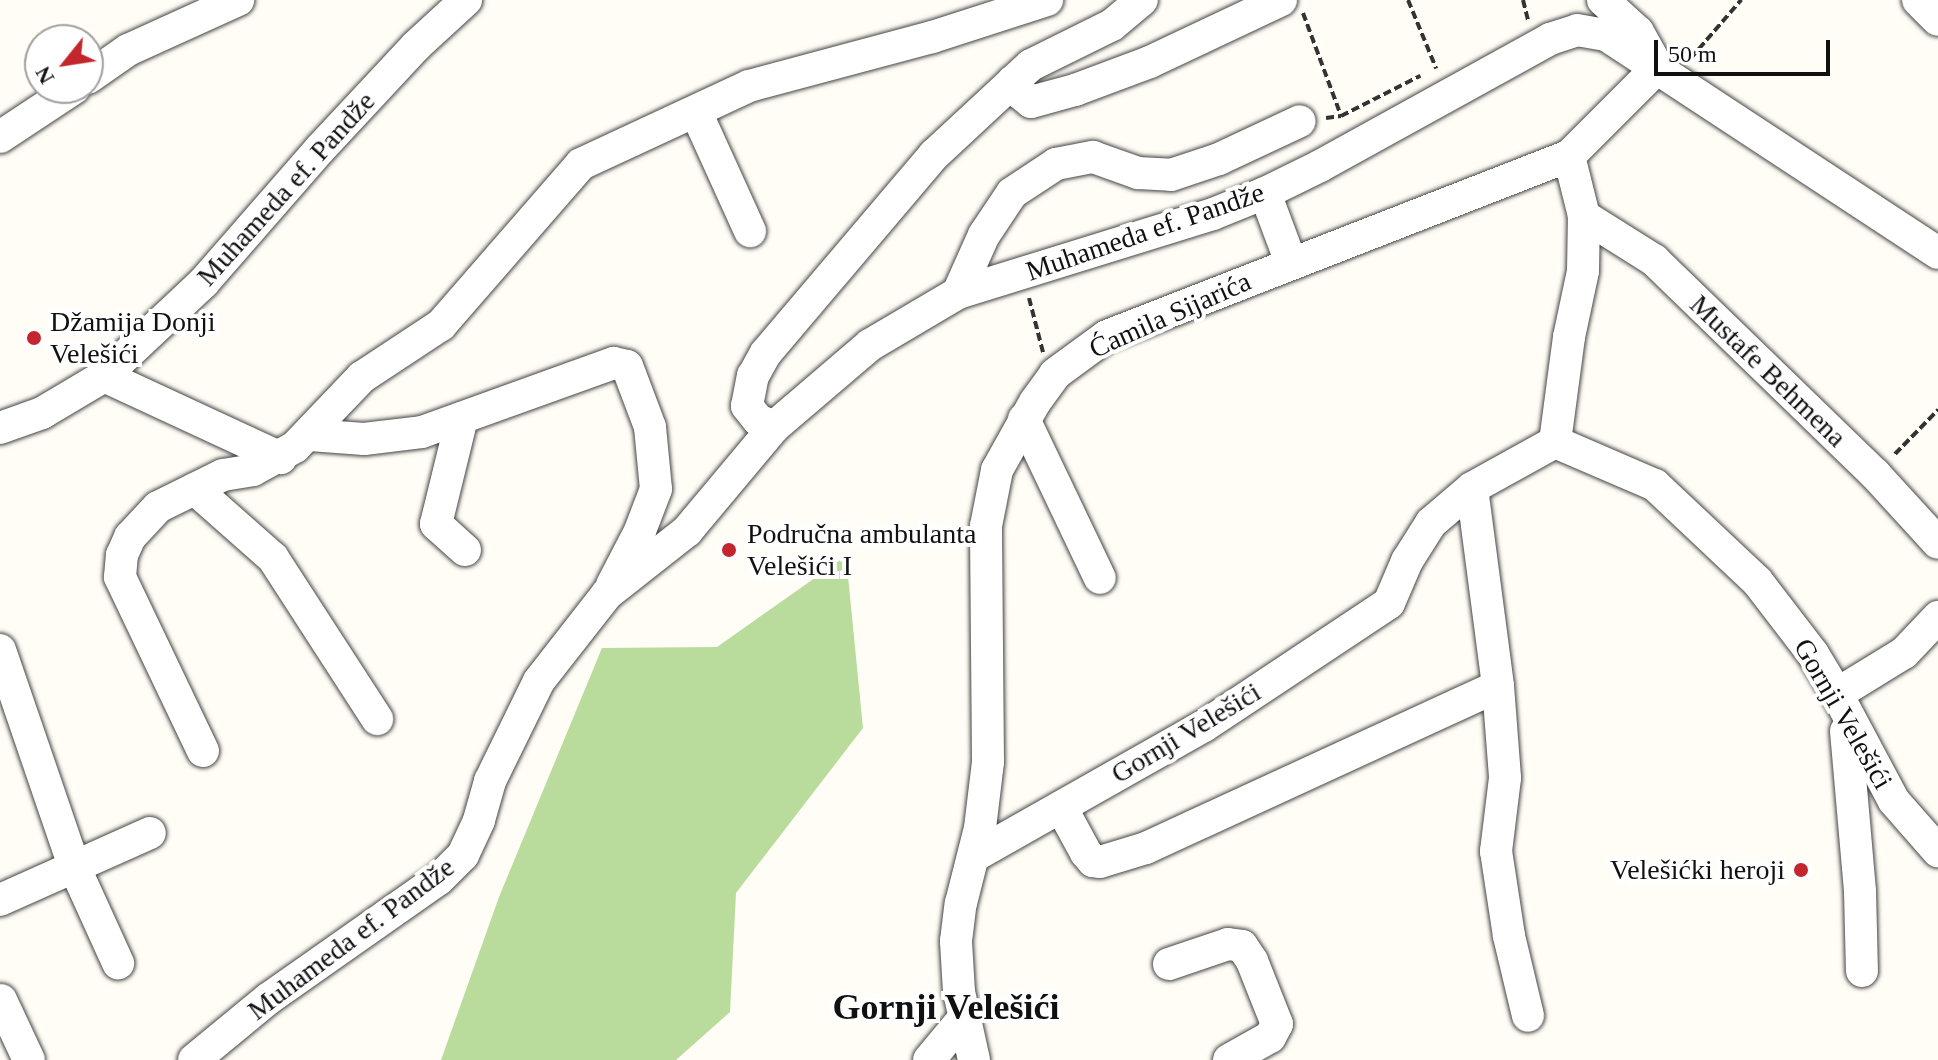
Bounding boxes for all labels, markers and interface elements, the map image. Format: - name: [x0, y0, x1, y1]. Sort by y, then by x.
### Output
- north arrow: [24, 24, 104, 104]
- scale bar: [1658, 24, 1834, 74]
- text: 50 m: [1668, 41, 1717, 67]
- text: N: [30, 62, 59, 88]
- street label: Muhameda ef. Pandže: [190, 85, 382, 293]
- street label: Muhameda ef. Pandže: [1022, 175, 1268, 289]
- street label: Ćamila Sijarića: [1084, 264, 1256, 366]
- street label: Mustafe Behmena: [1683, 288, 1853, 454]
- place label: Džamija Donji Velešići: [50, 305, 216, 371]
- marker: Džamija Donji Velešići: [25, 329, 43, 347]
- place label: Područna ambulanta Velešići I: [747, 517, 976, 583]
- marker: Područna ambulanta Velešići I: [718, 539, 740, 561]
- street label: Gornji Velešići: [1786, 633, 1900, 795]
- street label: Gornji Velešići: [1105, 675, 1267, 791]
- street label: Muhameda ef. Pandže: [241, 850, 461, 1028]
- place label: Velešićki heroji: [1610, 853, 1785, 887]
- marker: Velešićki heroji: [1792, 861, 1810, 879]
- district label: Gornji Velešići: [832, 986, 1060, 1030]

